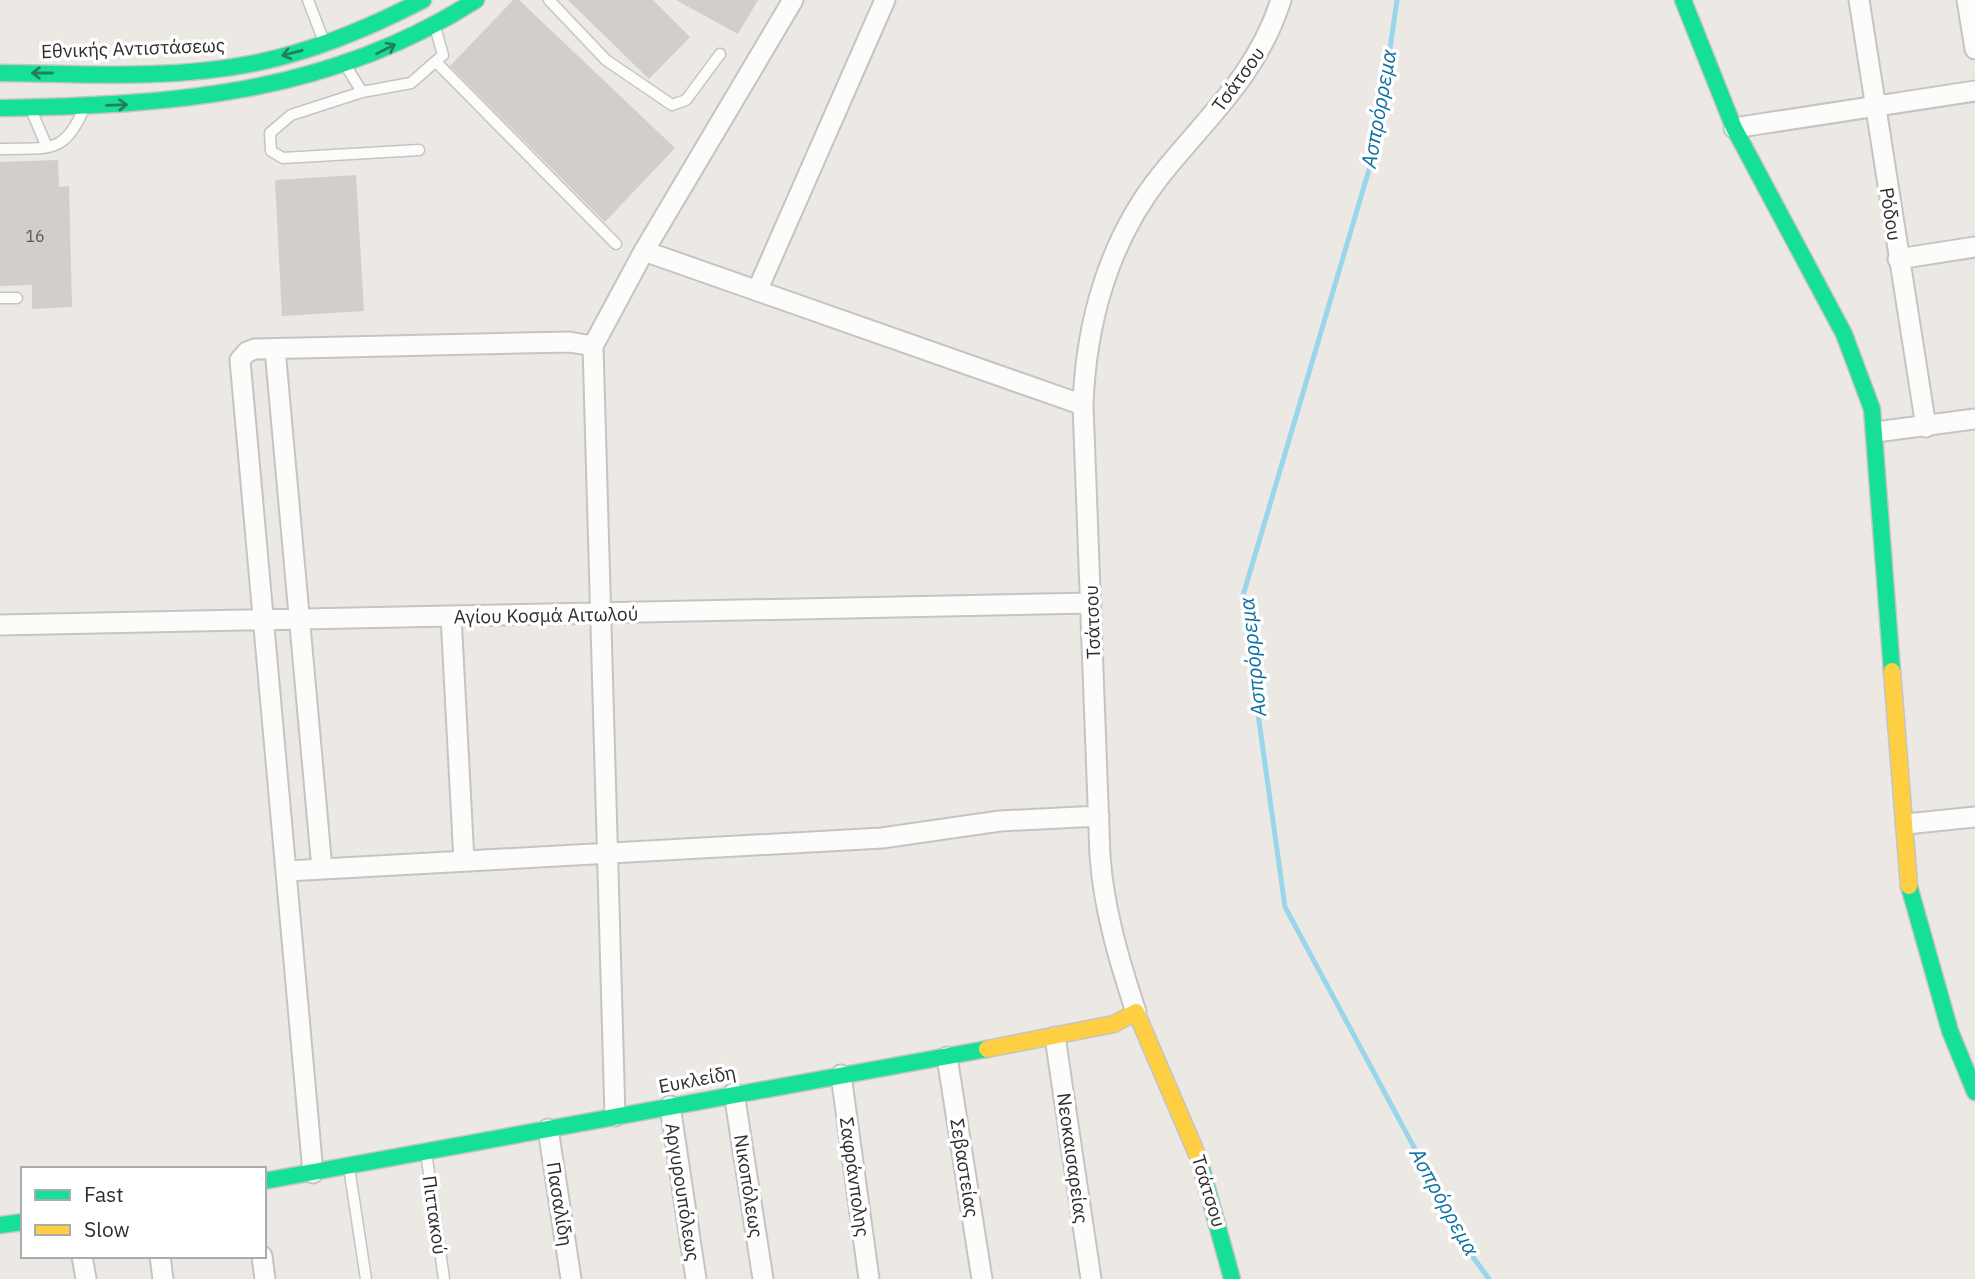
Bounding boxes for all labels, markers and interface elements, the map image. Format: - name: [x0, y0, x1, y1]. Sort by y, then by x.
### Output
- street label: Εθνικής Αντιστάσεως: [41, 33, 225, 63]
- one-way arrow: [375, 42, 396, 55]
- street label: Τσάτσου: [1206, 42, 1270, 116]
- one-way arrow: [281, 47, 304, 60]
- water label: Ασπρόρρεμα: [1354, 47, 1402, 171]
- one-way arrow: [31, 66, 54, 80]
- one-way arrow: [105, 99, 128, 112]
- street label: Ρόδου: [1875, 186, 1907, 242]
- house number: 16: [25, 226, 45, 246]
- street label: Τσάτσου: [1079, 584, 1105, 660]
- water label: Ασπρόρρεμα: [1232, 595, 1272, 719]
- street label: Αγίου Κοσμά Αιτωλού: [453, 601, 639, 629]
- street label: Ευκλείδη: [656, 1060, 738, 1098]
- street label: Νεοκαισαρείας: [1052, 1091, 1094, 1225]
- street label: Σαφράνπολης: [835, 1116, 875, 1238]
- street label: Σεβαστείας: [945, 1117, 985, 1219]
- street label: Αργυρουπόλεως: [660, 1121, 706, 1263]
- street label: Νικοπόλεως: [729, 1133, 769, 1239]
- water label: Ασπρόρρεμα: [1403, 1142, 1486, 1261]
- street label: Τσάτσου: [1187, 1152, 1231, 1230]
- street label: Πασαλίδη: [541, 1160, 579, 1248]
- legend: [21, 1167, 266, 1258]
- street label: Πιττακού: [418, 1174, 452, 1256]
- text: Fast: [84, 1180, 124, 1208]
- text: Slow: [84, 1215, 130, 1243]

